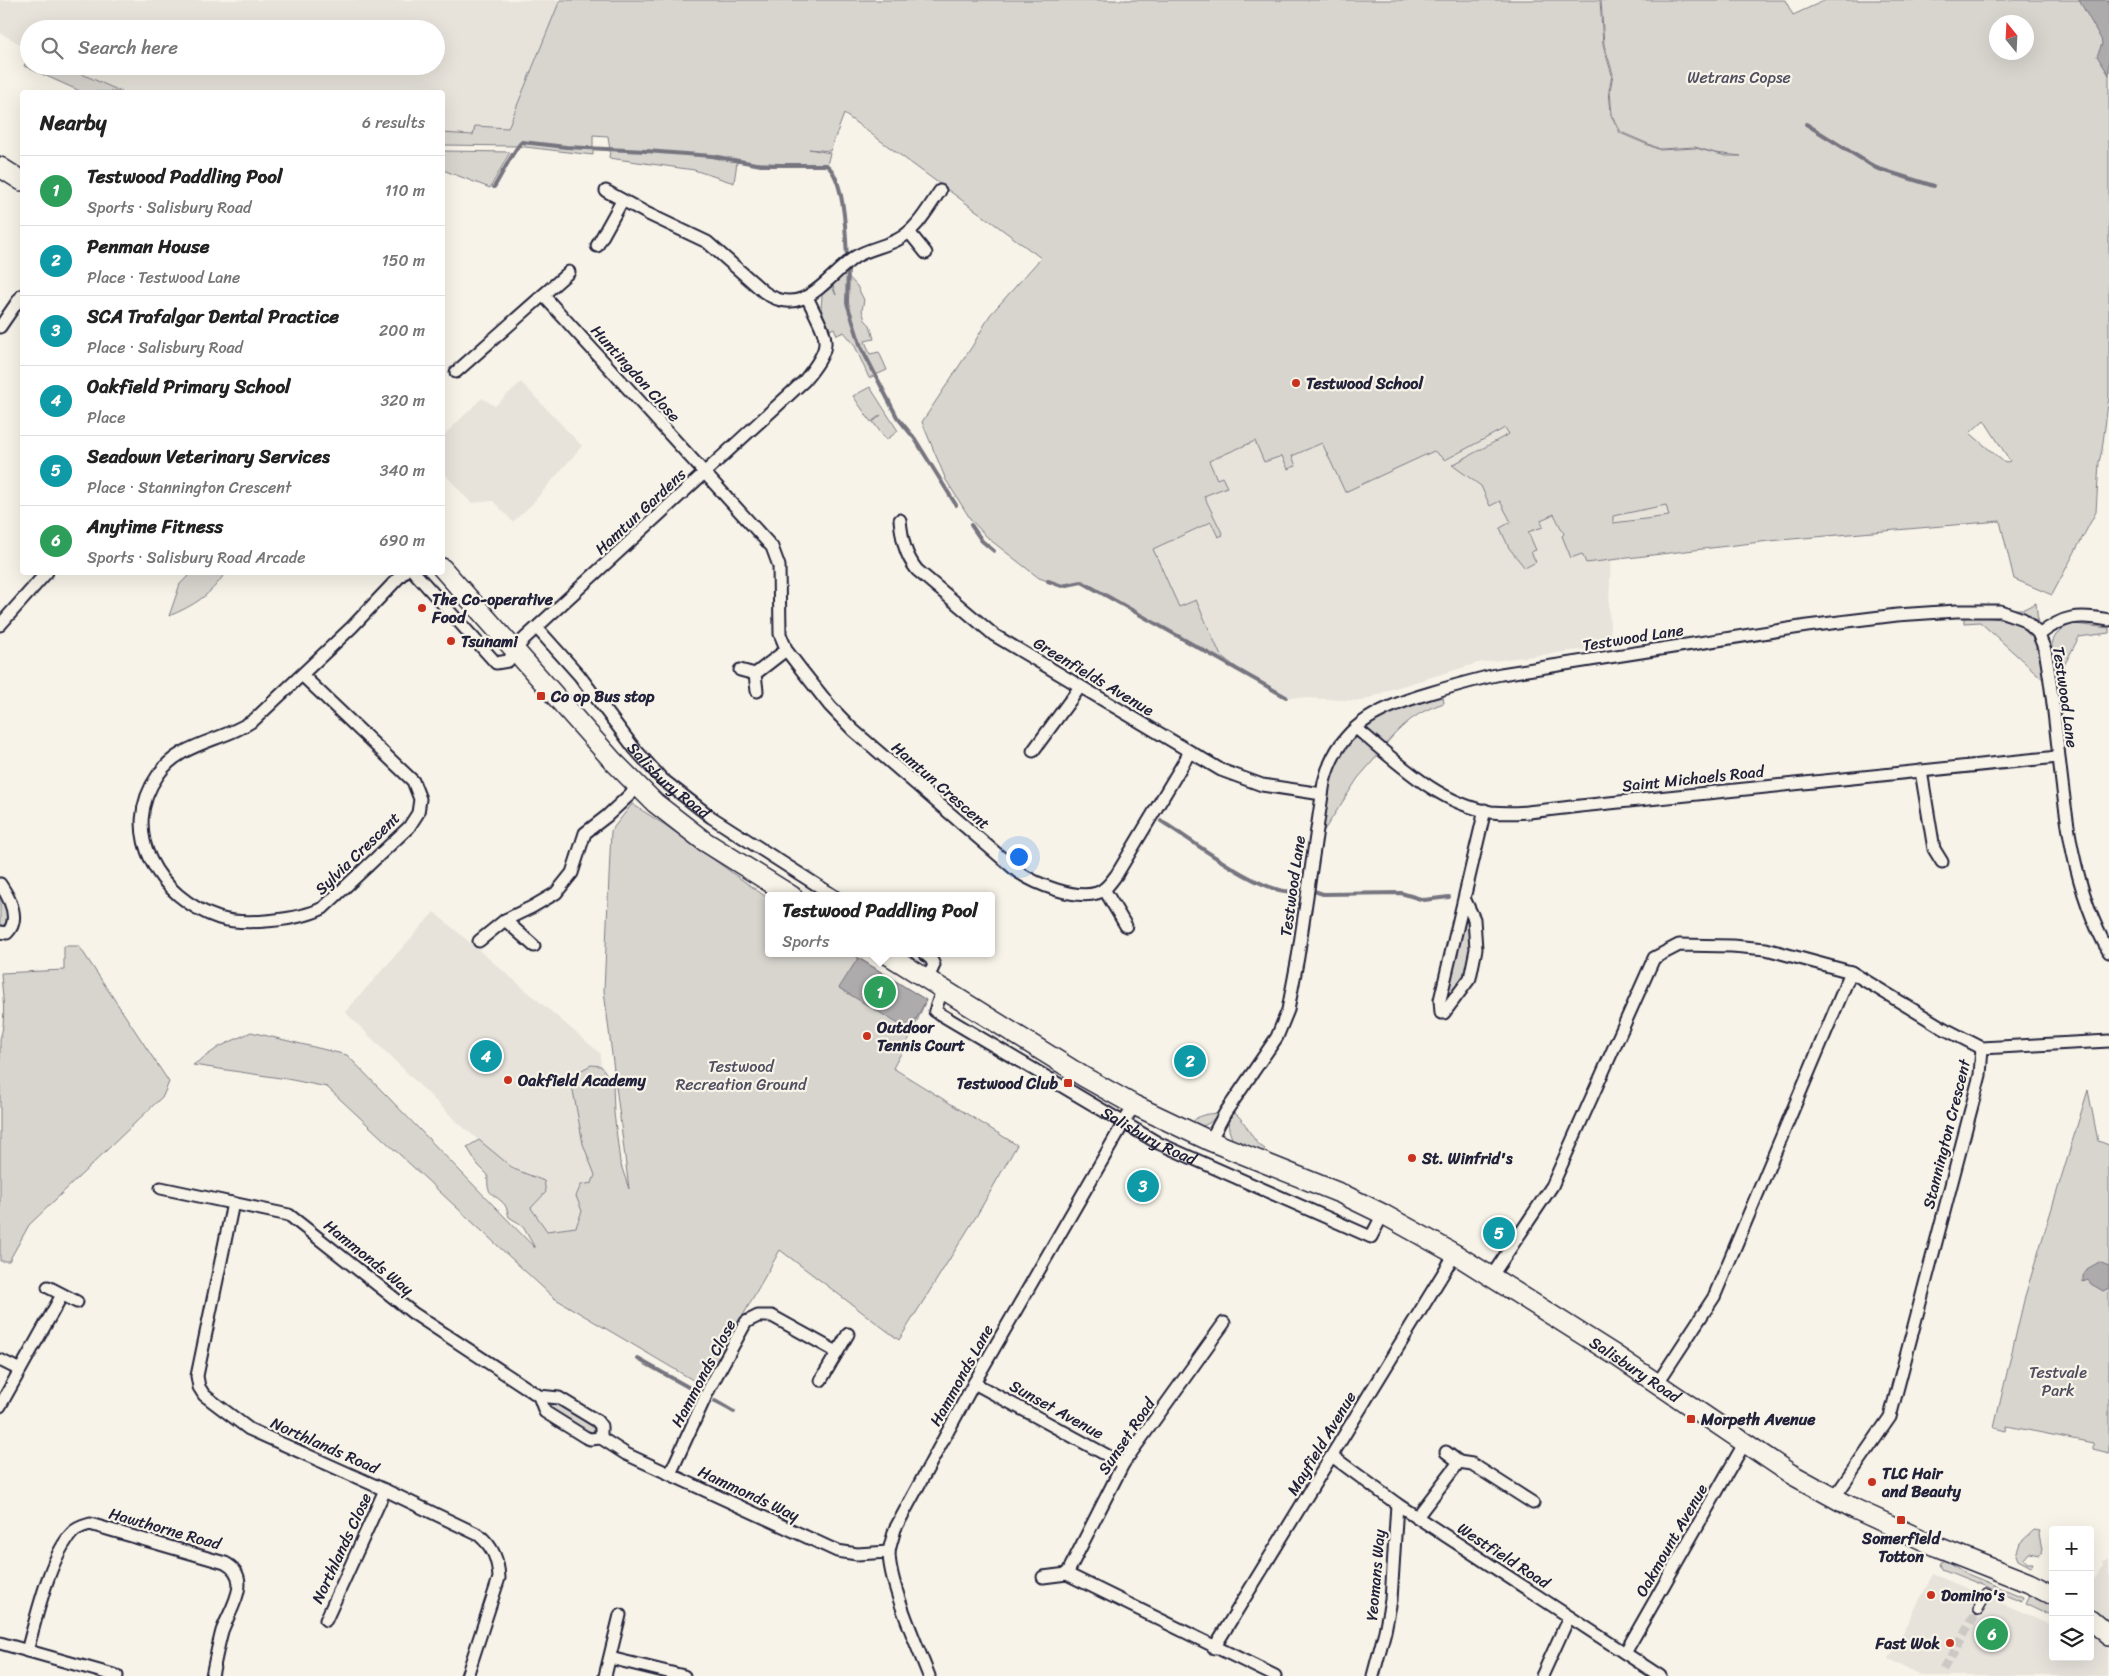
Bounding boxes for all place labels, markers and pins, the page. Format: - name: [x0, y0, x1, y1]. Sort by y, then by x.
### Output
- place label: Testwood School: [1306, 369, 1424, 398]
- marker: Testwood School: [1290, 377, 1302, 389]
- place label: The Co-operative Food: [431, 585, 554, 632]
- marker: The Co-operative Food: [416, 602, 428, 614]
- place label: Tsunami: [461, 627, 518, 656]
- marker: Tsunami: [445, 635, 457, 647]
- place label: Co op Bus stop: [550, 682, 655, 711]
- marker: Co op Bus stop: [535, 690, 547, 702]
- pin: 1: [864, 973, 896, 1011]
- place label: Outdoor Tennis Court: [876, 1013, 965, 1060]
- marker: Outdoor Tennis Court: [861, 1030, 873, 1042]
- pin: 4: [470, 1037, 502, 1075]
- pin: 2: [1174, 1042, 1206, 1080]
- place label: Oakfield Academy: [517, 1066, 647, 1095]
- place label: Testwood Club: [957, 1069, 1058, 1098]
- marker: Oakfield Academy: [502, 1074, 514, 1086]
- marker: Testwood Club: [1062, 1077, 1074, 1089]
- place label: St. Winfrid's: [1421, 1144, 1513, 1173]
- marker: St. Winfrid's: [1406, 1152, 1418, 1164]
- pin: 3: [1127, 1167, 1159, 1205]
- pin: 5: [1483, 1214, 1515, 1252]
- place label: Morpeth Avenue: [1700, 1405, 1816, 1434]
- marker: Morpeth Avenue: [1685, 1413, 1697, 1425]
- place label: TLC Hair and Beauty: [1881, 1459, 1962, 1506]
- marker: TLC Hair and Beauty: [1866, 1476, 1878, 1488]
- marker: Somerfield Totton: [1895, 1514, 1907, 1526]
- place label: Somerfield Totton: [1861, 1524, 1941, 1571]
- place label: Domino's: [1941, 1581, 2005, 1610]
- marker: Domino's: [1925, 1589, 1937, 1601]
- pin: 6: [1976, 1615, 2008, 1653]
- place label: Fast Wok: [1875, 1629, 1940, 1658]
- marker: Fast Wok: [1944, 1637, 1956, 1649]

